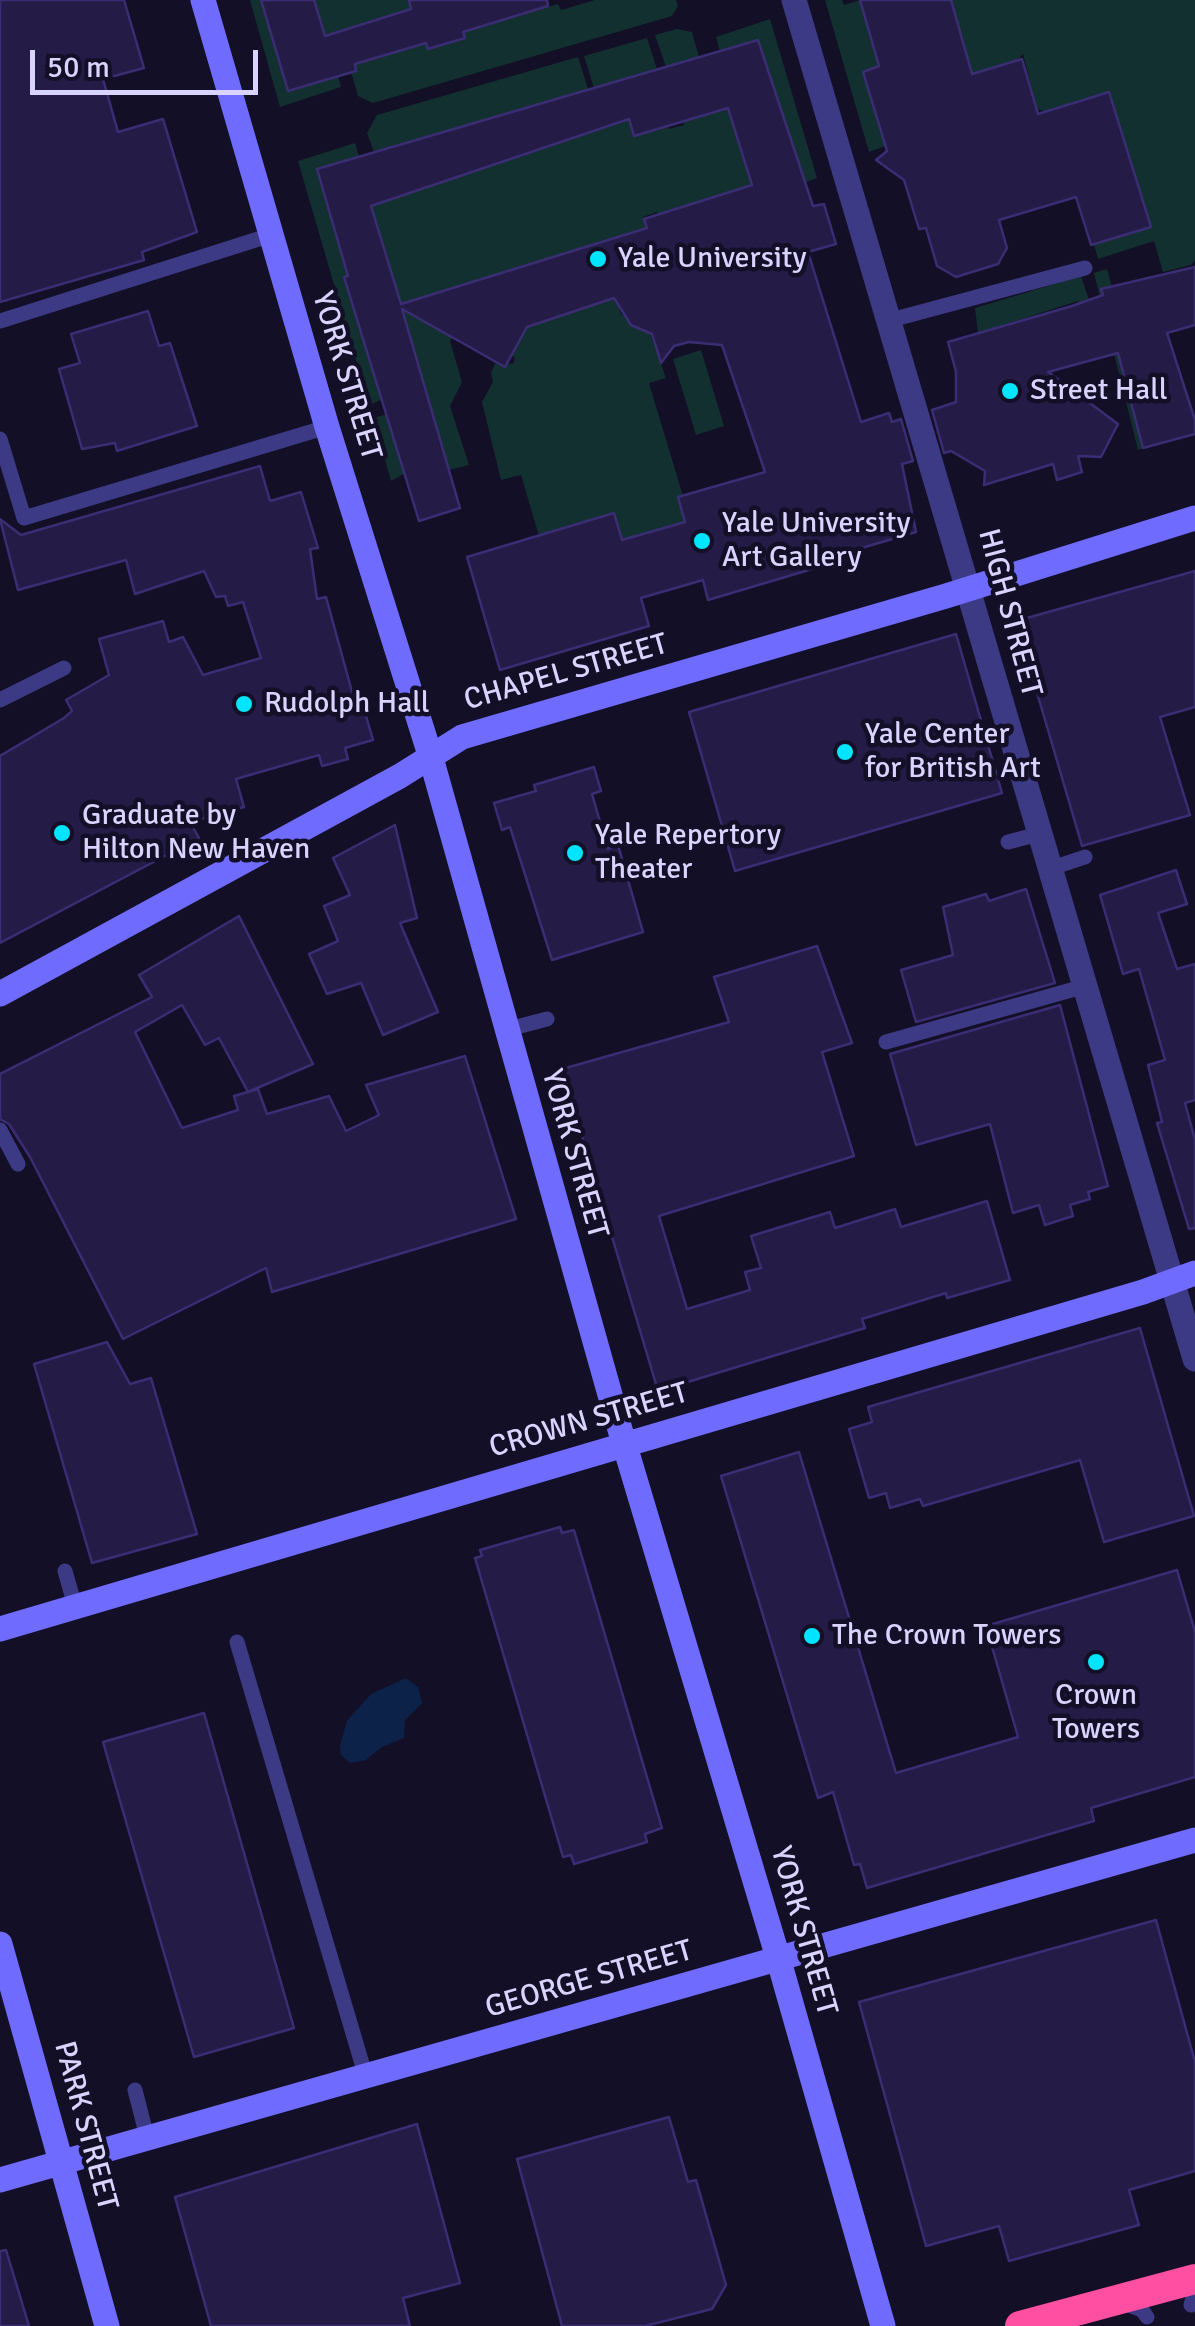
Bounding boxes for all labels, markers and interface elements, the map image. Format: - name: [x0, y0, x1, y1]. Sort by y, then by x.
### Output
- scale bar: [35, 30, 262, 92]
- text: 50 m: [47, 49, 110, 86]
- place label: Yale University: [618, 241, 806, 277]
- marker: Yale University: [587, 248, 609, 270]
- street label: YORK STREET: [303, 287, 389, 465]
- place label: Street Hall: [1030, 373, 1167, 409]
- marker: Street Hall: [999, 380, 1021, 402]
- place label: Yale University Art Gallery: [722, 506, 910, 576]
- street label: HIGH STREET: [969, 525, 1049, 701]
- marker: Yale University Art Gallery: [691, 530, 713, 552]
- street label: CHAPEL STREET: [460, 627, 672, 719]
- place label: Rudolph Hall: [264, 686, 430, 722]
- marker: Rudolph Hall: [233, 693, 255, 715]
- place label: Yale Center for British Art: [865, 717, 1041, 788]
- marker: Yale Center for British Art: [834, 741, 856, 763]
- place label: Graduate by Hilton New Haven: [82, 798, 310, 868]
- place label: Yale Repertory Theater: [595, 818, 781, 888]
- marker: Graduate by Hilton New Haven: [51, 822, 73, 844]
- marker: Yale Repertory Theater: [564, 842, 586, 864]
- street label: YORK STREET: [533, 1065, 615, 1243]
- street label: CROWN STREET: [485, 1375, 693, 1467]
- place label: The Crown Towers: [832, 1618, 1061, 1654]
- marker: The Crown Towers: [801, 1625, 823, 1647]
- marker: Crown Towers: [1085, 1651, 1107, 1673]
- place label: Crown Towers: [1052, 1678, 1140, 1748]
- street label: YORK STREET: [762, 1842, 844, 2020]
- street label: GEORGE STREET: [481, 1933, 697, 2027]
- street label: PARK STREET: [45, 2038, 125, 2214]

